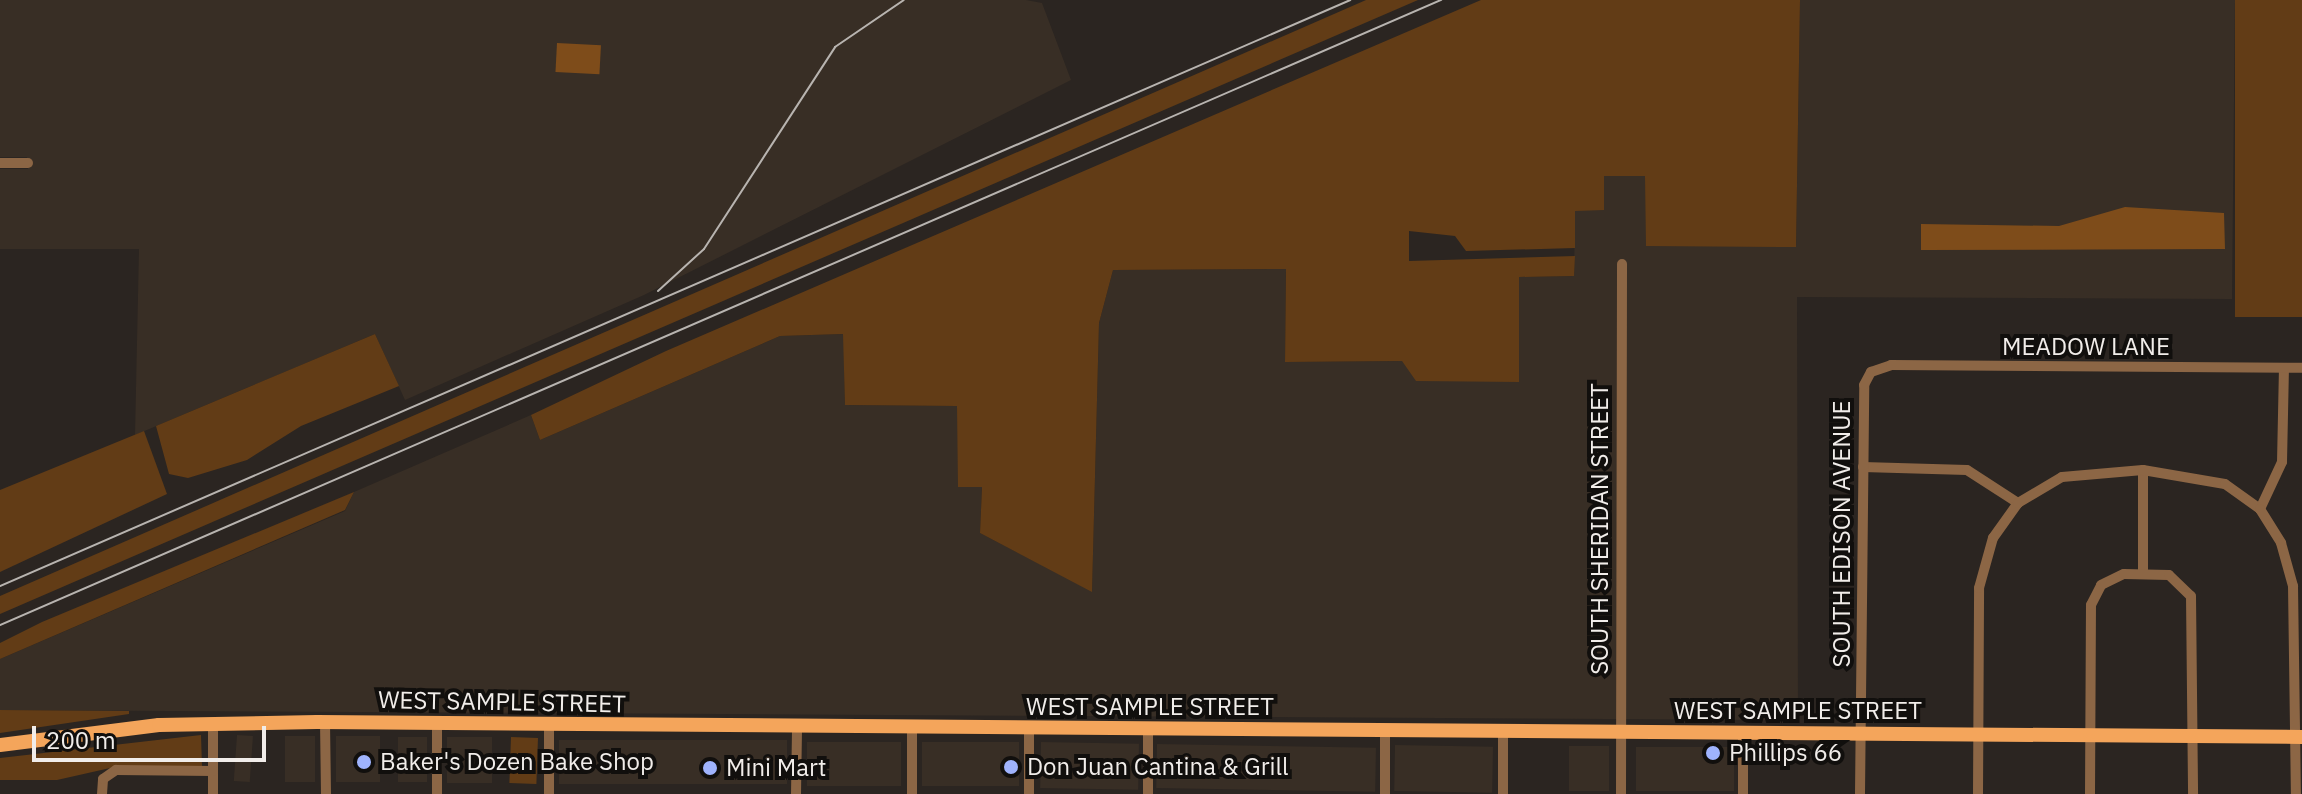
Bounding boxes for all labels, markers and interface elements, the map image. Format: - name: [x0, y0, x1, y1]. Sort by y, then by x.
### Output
- street label: MEADOW LANE: [2002, 333, 2170, 361]
- street label: SOUTH SHERIDAN STREET: [1586, 383, 1614, 675]
- street label: SOUTH EDISON AVENUE: [1828, 400, 1856, 668]
- street label: WEST SAMPLE STREET: [378, 685, 626, 719]
- street label: WEST SAMPLE STREET: [1026, 693, 1274, 721]
- street label: WEST SAMPLE STREET: [1674, 697, 1922, 725]
- scale bar: [36, 710, 270, 760]
- text: 200 m: [46, 724, 116, 756]
- place label: Phillips 66: [1729, 739, 1842, 767]
- marker: Phillips 66: [1704, 744, 1722, 762]
- place label: Baker's Dozen Bake Shop: [380, 748, 654, 776]
- marker: Baker's Dozen Bake Shop: [355, 753, 373, 771]
- place label: Don Juan Cantina & Grill: [1027, 753, 1288, 781]
- place label: Mini Mart: [726, 754, 826, 782]
- marker: Don Juan Cantina & Grill: [1002, 758, 1020, 776]
- marker: Mini Mart: [701, 759, 719, 777]

